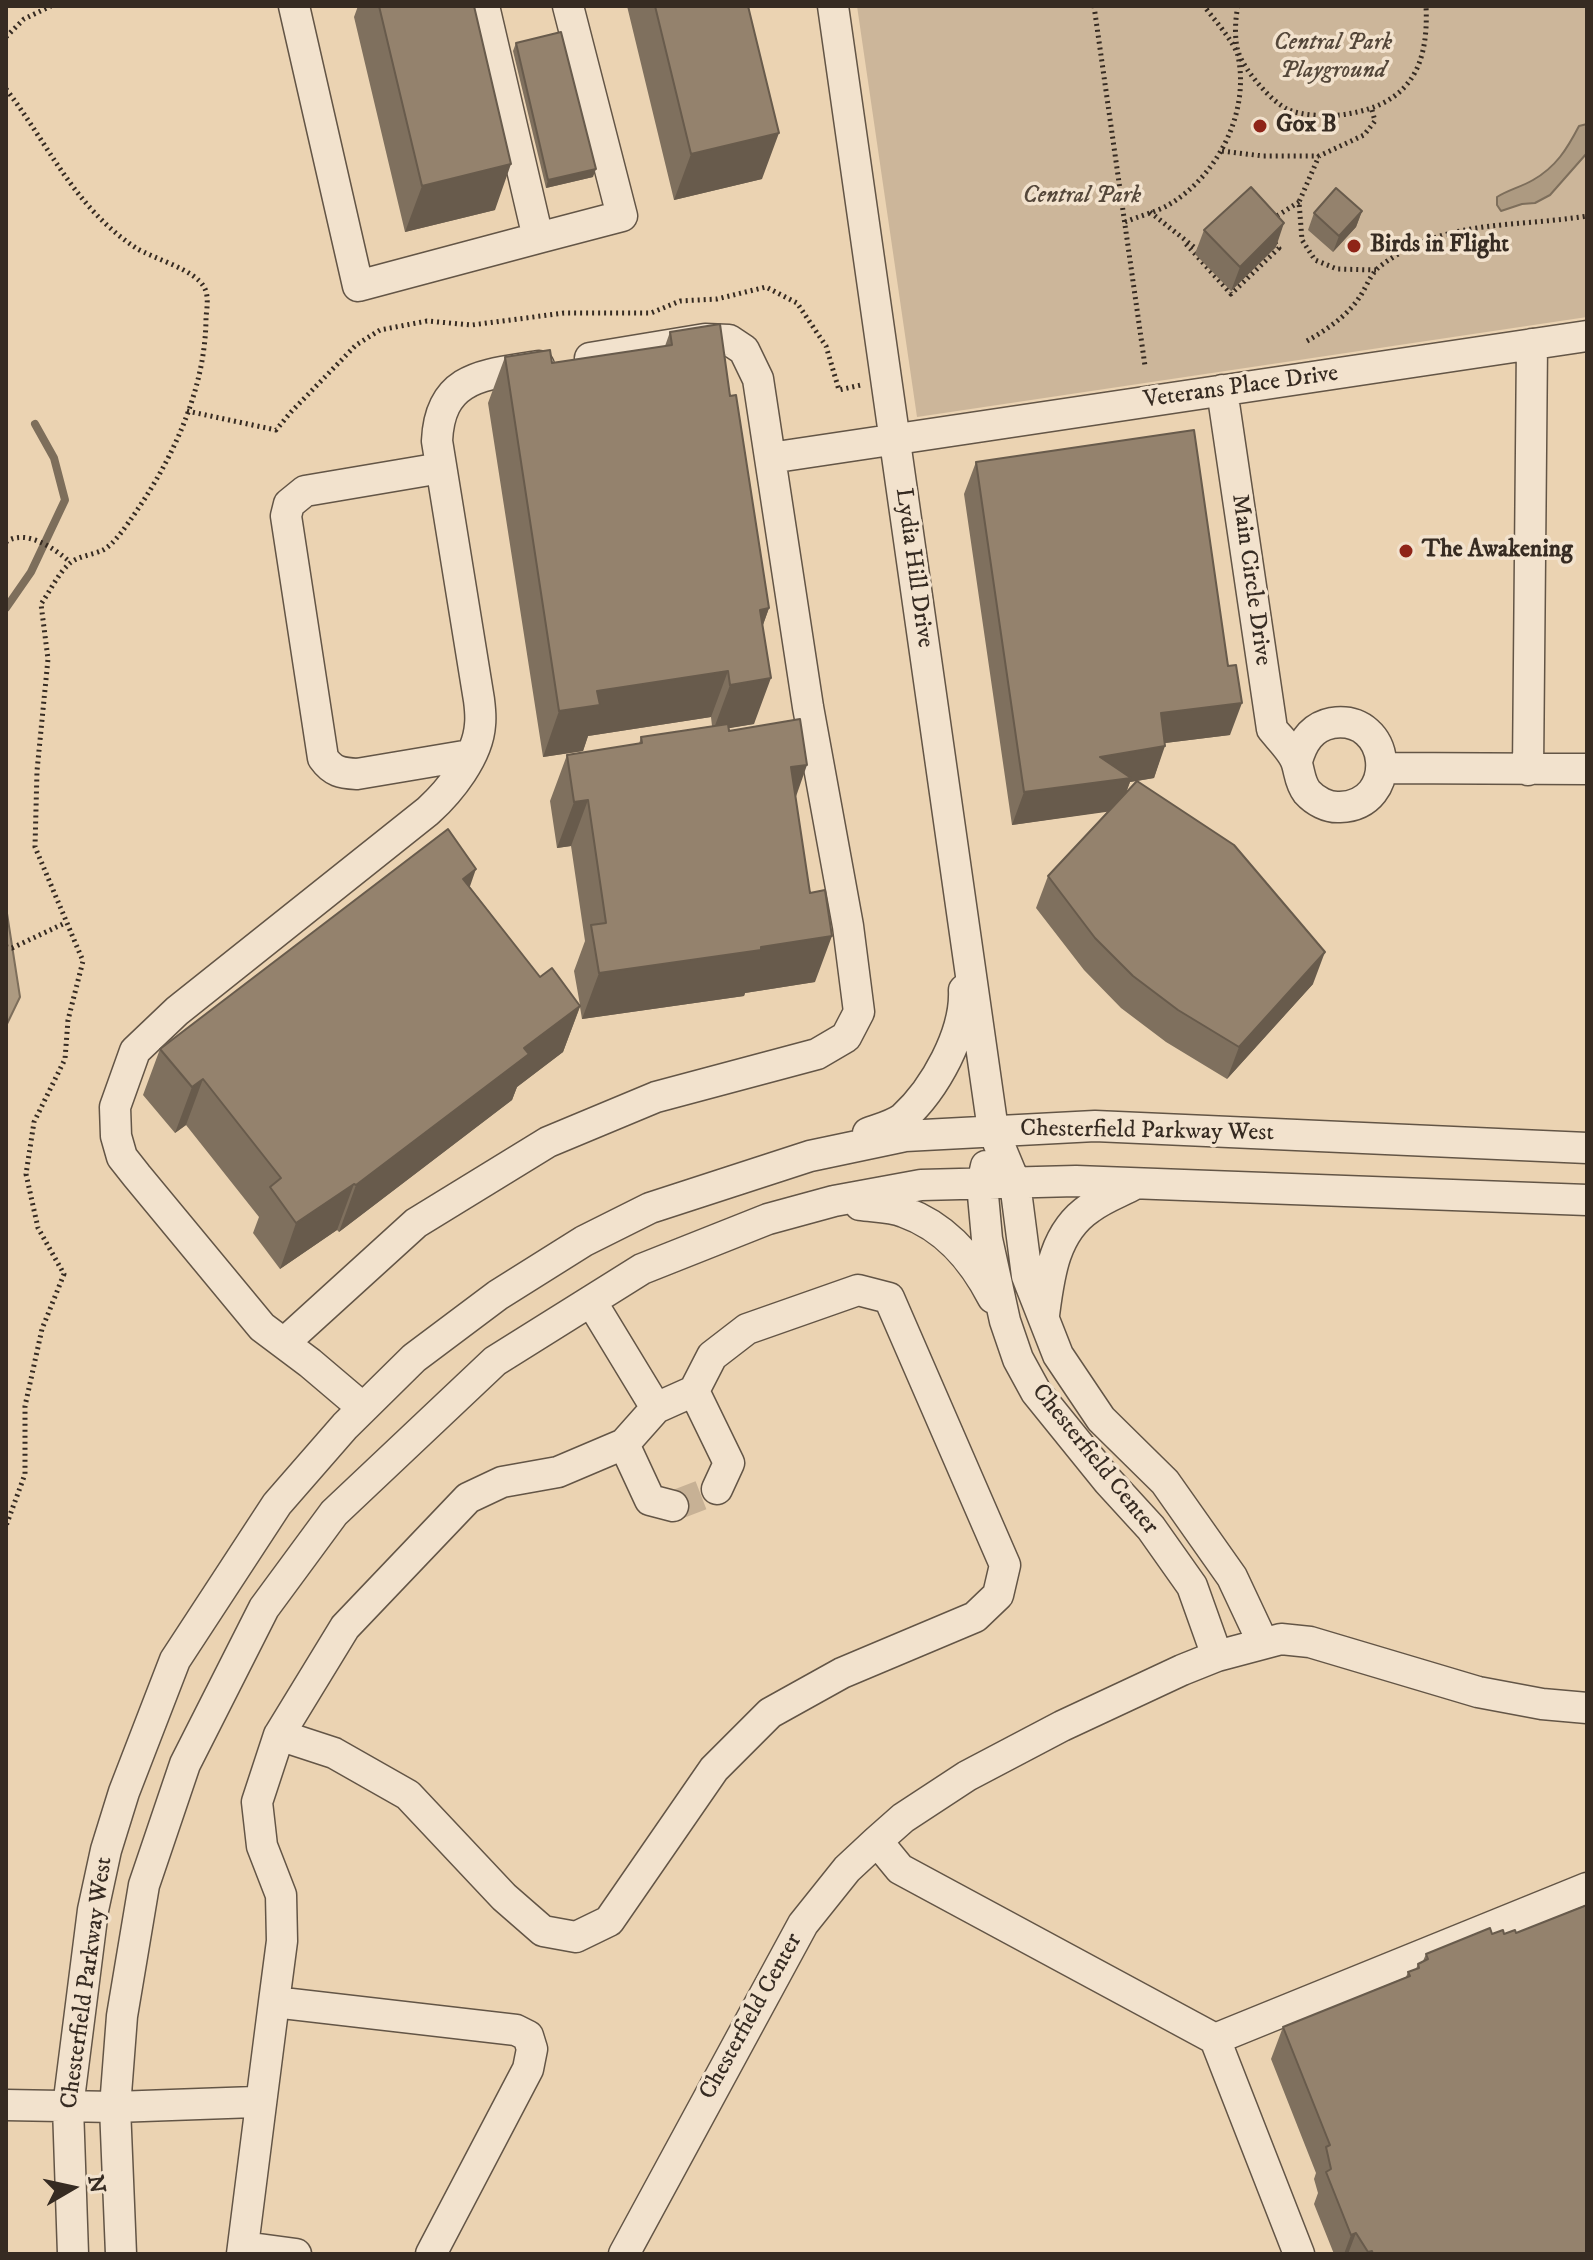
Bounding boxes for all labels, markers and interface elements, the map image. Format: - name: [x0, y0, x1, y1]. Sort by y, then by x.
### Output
- park label: Central Park Playground: [1274, 30, 1392, 86]
- place label: Gox B: [1276, 112, 1337, 140]
- marker: Gox B: [1251, 117, 1269, 135]
- park label: Central Park: [1023, 183, 1141, 211]
- place label: Birds in Flight: [1370, 232, 1509, 260]
- marker: Birds in Flight: [1345, 237, 1363, 255]
- street label: Veterans Place Drive: [1142, 360, 1340, 416]
- street label: Lydia Hill Drive: [888, 486, 938, 650]
- street label: Main Circle Drive: [1224, 492, 1276, 668]
- place label: The Awakening: [1422, 537, 1573, 565]
- marker: The Awakening: [1397, 542, 1415, 560]
- street label: Chesterfield Parkway West: [1020, 1115, 1274, 1149]
- street label: Chesterfield Center: [1024, 1379, 1164, 1541]
- street label: Chesterfield Parkway West: [56, 1855, 120, 2111]
- street label: Chesterfield Center: [694, 1929, 810, 2105]
- north arrow: [32, 2148, 112, 2228]
- text: N: [81, 2173, 111, 2195]

